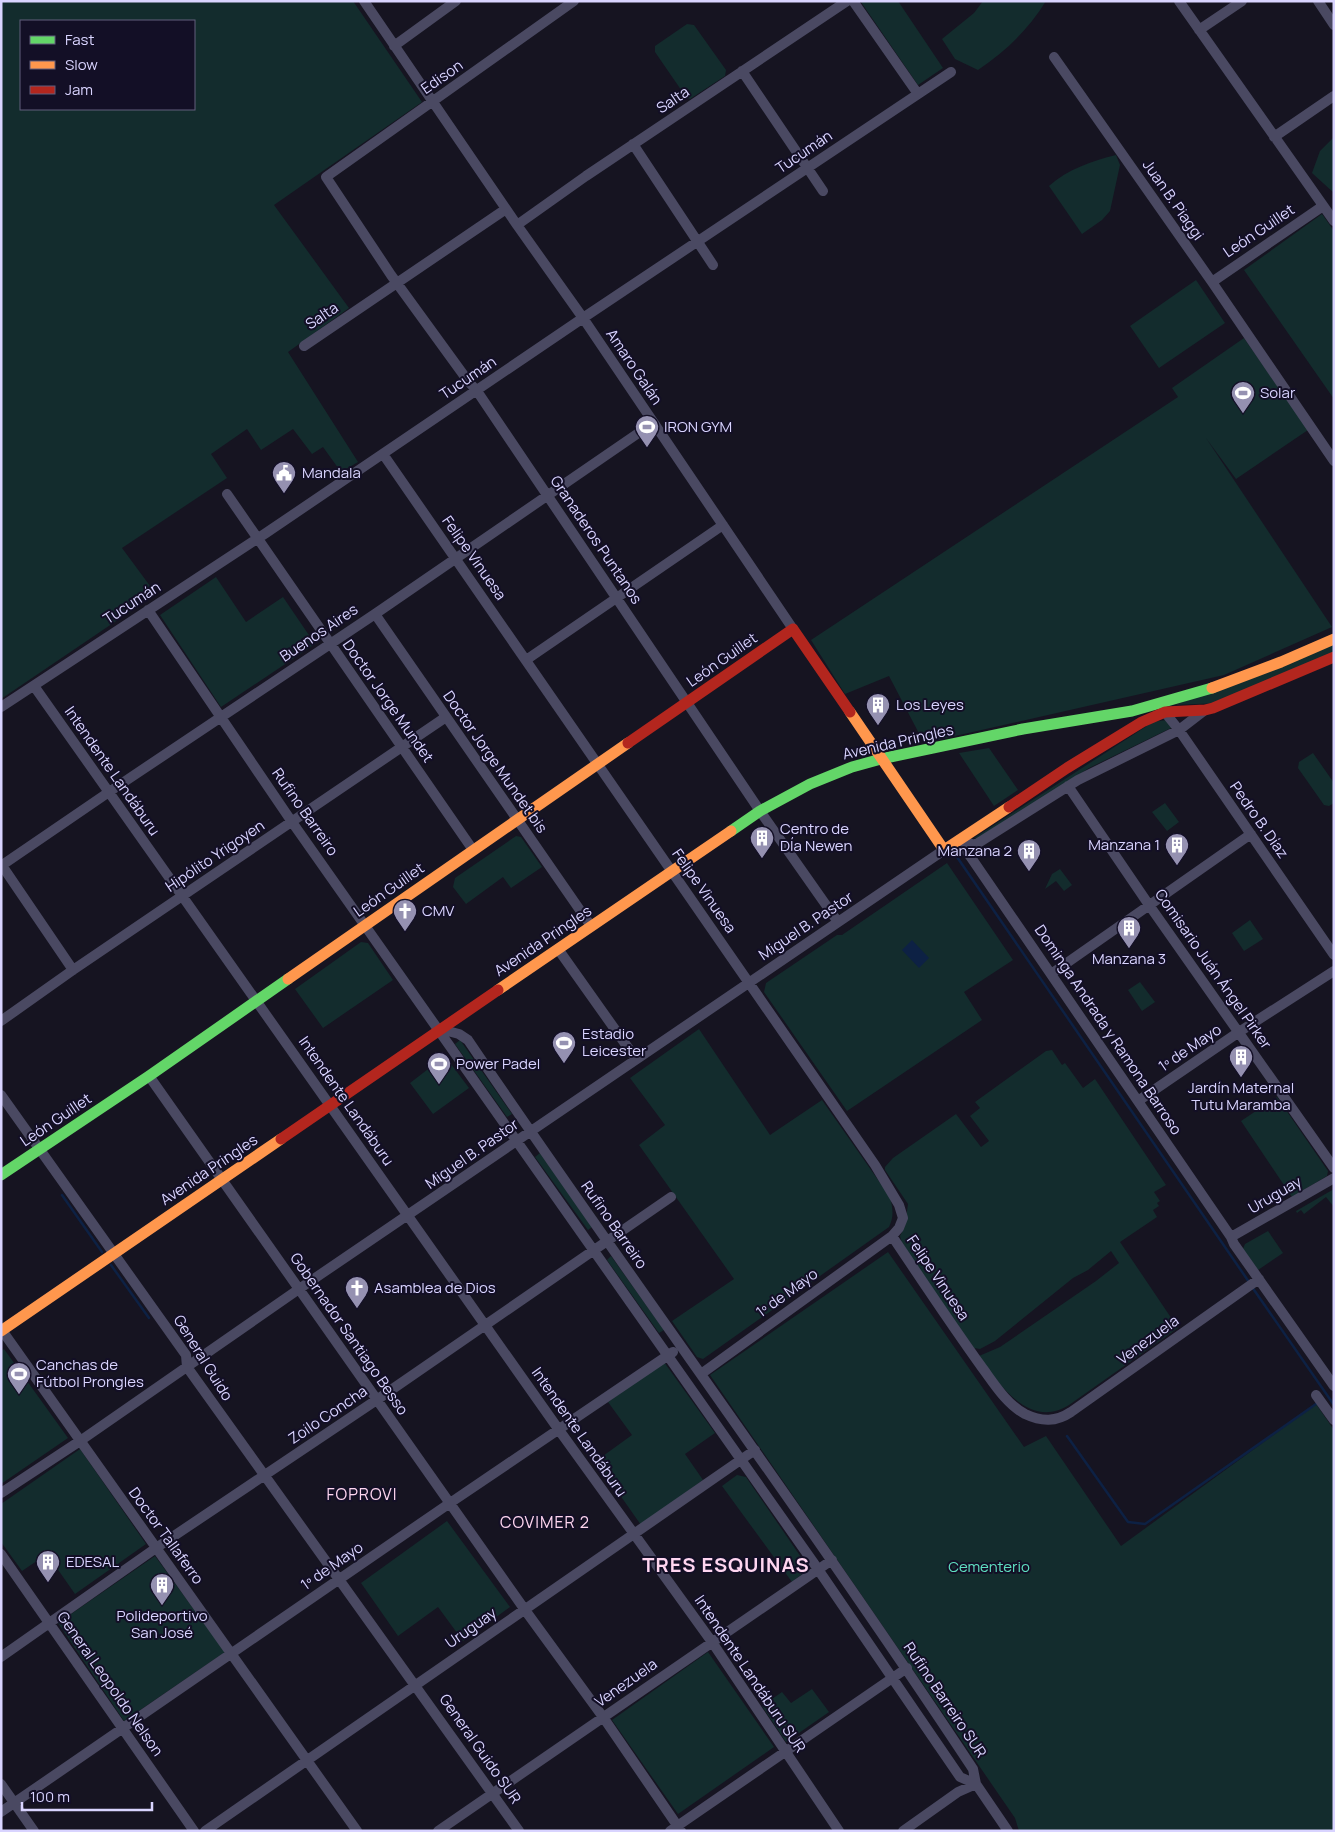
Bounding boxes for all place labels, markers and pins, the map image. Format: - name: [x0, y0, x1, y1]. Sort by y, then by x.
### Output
- sports icon: Solar: [1230, 380, 1256, 414]
- place label: Solar: [1260, 382, 1296, 403]
- sports icon: IRON GYM: [634, 414, 660, 448]
- place label: IRON GYM: [664, 416, 732, 437]
- public building icon: Mandala: [271, 460, 297, 494]
- place label: Mandala: [302, 462, 361, 483]
- building icon: Los Leyes: [865, 692, 891, 726]
- place label: Los Leyes: [896, 694, 964, 715]
- place label: Centro de DÍa Newen: [780, 818, 852, 856]
- building icon: Centro de DÍa Newen: [749, 825, 775, 859]
- building icon: Manzana 1: [1164, 832, 1190, 866]
- place label: Manzana 1: [1088, 834, 1160, 855]
- building icon: Manzana 2: [1016, 838, 1042, 872]
- place label: Manzana 2: [938, 840, 1012, 861]
- church icon: CMV: [392, 898, 418, 932]
- place label: CMV: [422, 900, 454, 921]
- building icon: Manzana 3: [1116, 915, 1142, 949]
- place label: Manzana 3: [1092, 948, 1166, 969]
- place label: Estadio Leicester: [582, 1023, 647, 1061]
- sports icon: Estadio Leicester: [551, 1030, 577, 1064]
- building icon: Jardín Maternal Tutu Maramba: [1228, 1044, 1254, 1078]
- sports icon: Power Padel: [426, 1051, 452, 1085]
- place label: Power Padel: [456, 1053, 540, 1074]
- place label: Jardín Maternal Tutu Maramba: [1188, 1077, 1294, 1115]
- church icon: Asamblea de Dios: [344, 1275, 370, 1309]
- place label: Asamblea de Dios: [374, 1277, 496, 1298]
- place label: Canchas de Fútbol Prongles: [36, 1354, 144, 1392]
- sports icon: Canchas de Fútbol Prongles: [6, 1361, 32, 1395]
- building icon: EDESAL: [35, 1549, 61, 1583]
- place label: EDESAL: [66, 1551, 120, 1572]
- building icon: Polideportivo San José: [149, 1572, 175, 1606]
- place label: Polideportivo San José: [116, 1605, 208, 1643]

